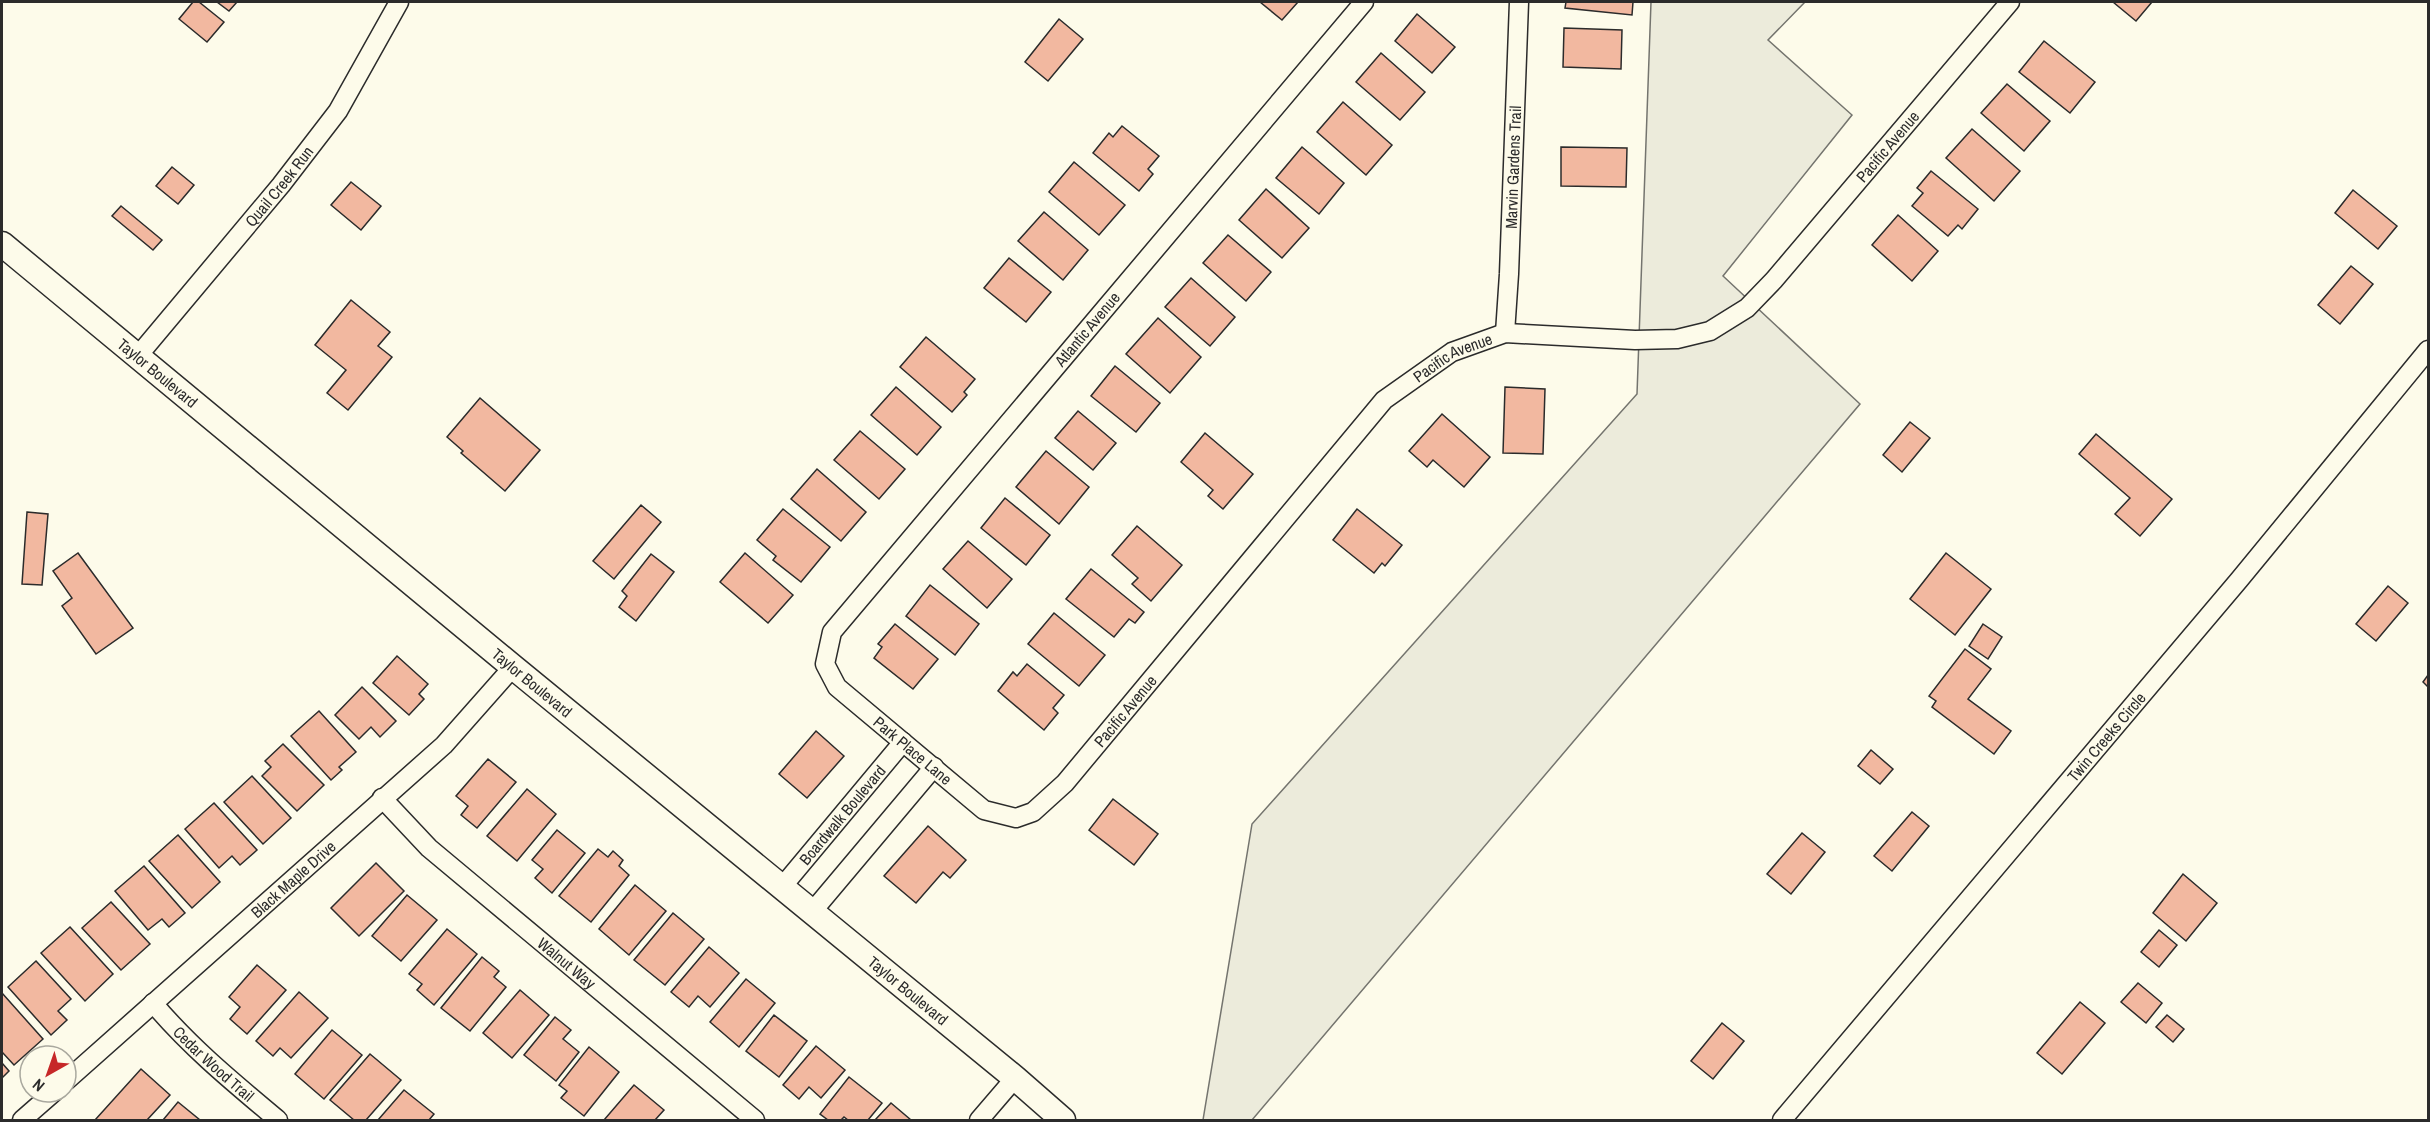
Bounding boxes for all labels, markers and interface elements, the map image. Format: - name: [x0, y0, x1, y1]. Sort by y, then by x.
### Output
- street label: Marvin Gardens Trail: [1500, 105, 1526, 229]
- street label: Pacific Avenue: [1851, 106, 1924, 187]
- street label: Quail Creek Run: [240, 141, 318, 231]
- street label: Atlantic Avenue: [1049, 287, 1125, 372]
- street label: Pacific Avenue: [1408, 328, 1495, 387]
- street label: Taylor Boulevard: [113, 333, 202, 413]
- street label: Taylor Boulevard: [487, 643, 577, 722]
- street label: Pacific Avenue: [1089, 670, 1161, 751]
- street label: Twin Creeks Circle: [2062, 687, 2151, 786]
- street label: Park Place Lane: [869, 711, 957, 790]
- street label: Boardwalk Boulevard: [794, 760, 890, 870]
- street label: Black Maple Drive: [246, 835, 340, 923]
- street label: Walnut Way: [533, 932, 601, 994]
- street label: Taylor Boulevard: [863, 951, 953, 1030]
- street label: Cedar Wood Trail: [168, 1021, 259, 1107]
- north arrow: [18, 1044, 78, 1104]
- text: N: [28, 1074, 49, 1097]

